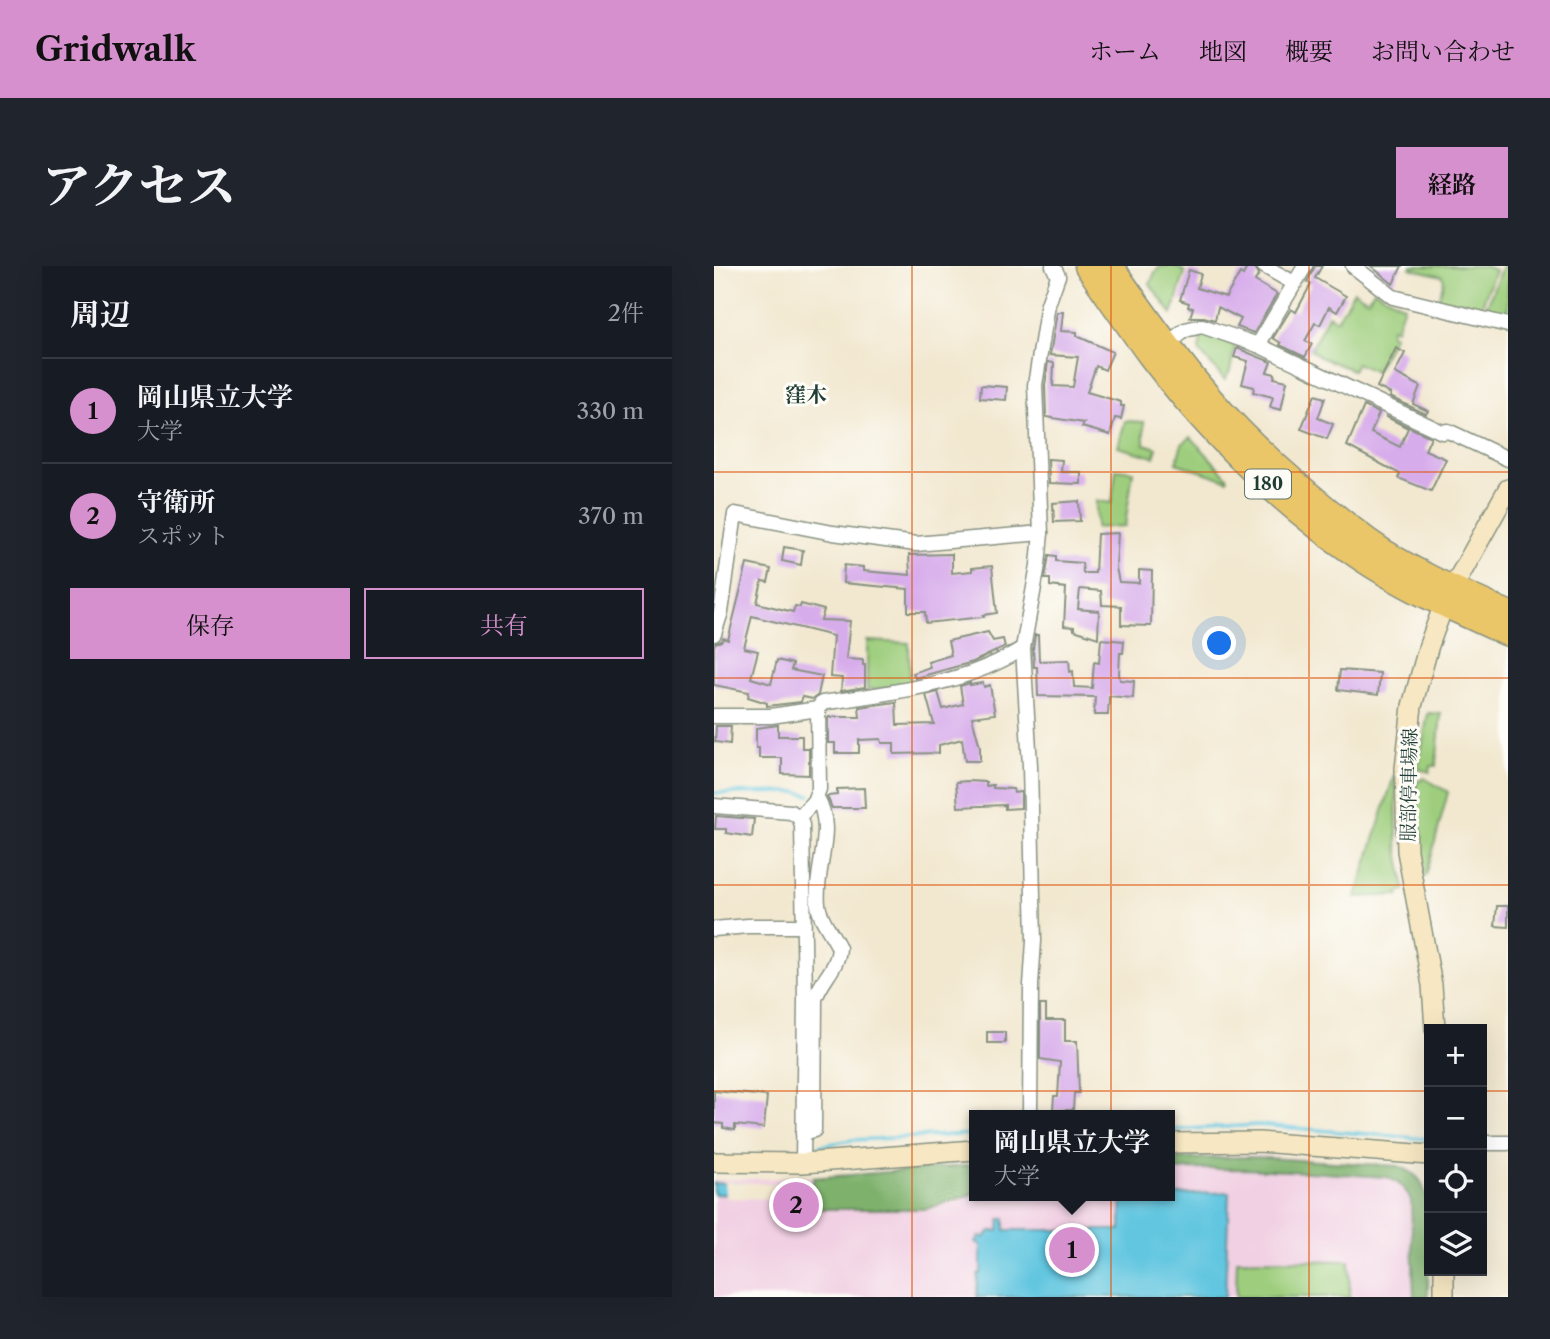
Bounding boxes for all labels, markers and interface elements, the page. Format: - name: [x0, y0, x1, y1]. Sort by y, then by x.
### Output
- text: Gridwalk: [35, 29, 196, 70]
- text: ホーム: [1089, 37, 1161, 66]
- text: 地図: [1199, 37, 1247, 66]
- text: 概要: [1285, 37, 1333, 66]
- text: お問い合わせ: [1371, 37, 1515, 66]
- button: 経路: [1396, 147, 1508, 218]
- text: アクセス: [42, 155, 237, 216]
- text: 周辺: [70, 296, 130, 333]
- text: 2件: [608, 299, 644, 327]
- text: 岡山県立大学: [137, 381, 293, 413]
- district label: 窪木: [785, 382, 827, 407]
- text: 1: [88, 397, 98, 425]
- text: 330 m: [577, 397, 644, 425]
- text: 大学: [137, 417, 183, 445]
- road number: 180: [1245, 470, 1291, 498]
- text: 守衛所: [137, 486, 215, 518]
- text: 2: [86, 502, 100, 530]
- text: 370 m: [578, 502, 644, 530]
- text: スポット: [137, 522, 229, 550]
- button: 保存: [70, 588, 350, 659]
- button: 共有: [364, 588, 644, 659]
- your location: [1202, 626, 1236, 660]
- street label: 服部停車場線: [1397, 728, 1421, 842]
- map controls: [1424, 1024, 1487, 1276]
- button: +: [1424, 1024, 1487, 1087]
- button: −: [1424, 1087, 1487, 1150]
- popup: [969, 1110, 1175, 1201]
- text: 岡山県立大学: [994, 1126, 1150, 1158]
- button: locate: [1424, 1150, 1487, 1213]
- text: 大学: [994, 1162, 1040, 1190]
- pin: 2: [773, 1179, 819, 1231]
- button: layers: [1424, 1213, 1487, 1276]
- pin: 1: [1049, 1224, 1095, 1276]

